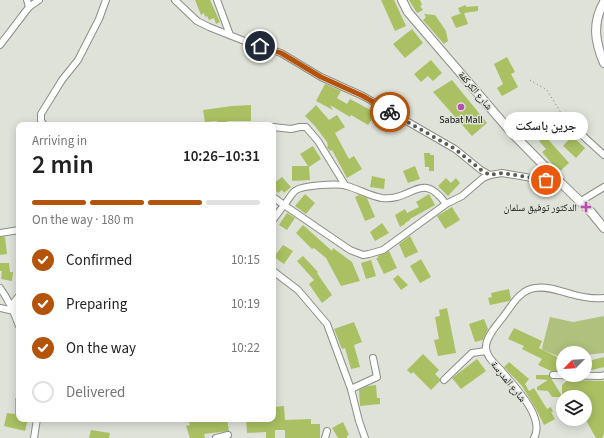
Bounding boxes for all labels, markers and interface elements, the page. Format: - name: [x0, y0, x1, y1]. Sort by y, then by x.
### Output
- pin: [243, 29, 277, 63]
- icon: home: [249, 35, 271, 57]
- street label: شارع الكركفة: [455, 68, 496, 113]
- courier: [370, 92, 410, 132]
- icon: bike: [379, 101, 401, 123]
- marker: Sabat Mall: [456, 102, 466, 112]
- callout: جرين باسكت: [504, 112, 588, 140]
- place label: Sabat Mall: [439, 113, 483, 127]
- text: جرين باسكت: [515, 117, 577, 135]
- text: Arriving in: [32, 132, 87, 150]
- text: 2 min: [32, 146, 94, 183]
- text: 10:26–10:31: [183, 146, 260, 167]
- pin: [529, 163, 563, 197]
- icon: bag: [535, 169, 557, 191]
- place label: الدكتور توفيق سلمان: [504, 201, 577, 215]
- marker: الدكتور توفيق سلمان: [580, 201, 592, 213]
- text: On the way · 180 m: [32, 211, 134, 229]
- icon: check: [32, 249, 54, 271]
- text: Confirmed: [66, 250, 132, 271]
- text: 10:15: [231, 251, 260, 269]
- icon: check: [32, 293, 54, 315]
- text: Preparing: [66, 294, 127, 315]
- text: 10:19: [231, 295, 260, 313]
- icon: check: [32, 337, 54, 359]
- text: On the way: [66, 338, 136, 359]
- text: 10:22: [231, 339, 260, 357]
- north arrow: [556, 346, 592, 382]
- map controls: [556, 346, 592, 426]
- street label: شارع المدرسة: [487, 358, 529, 406]
- text: Delivered: [66, 382, 125, 403]
- button: layers: [556, 390, 592, 426]

